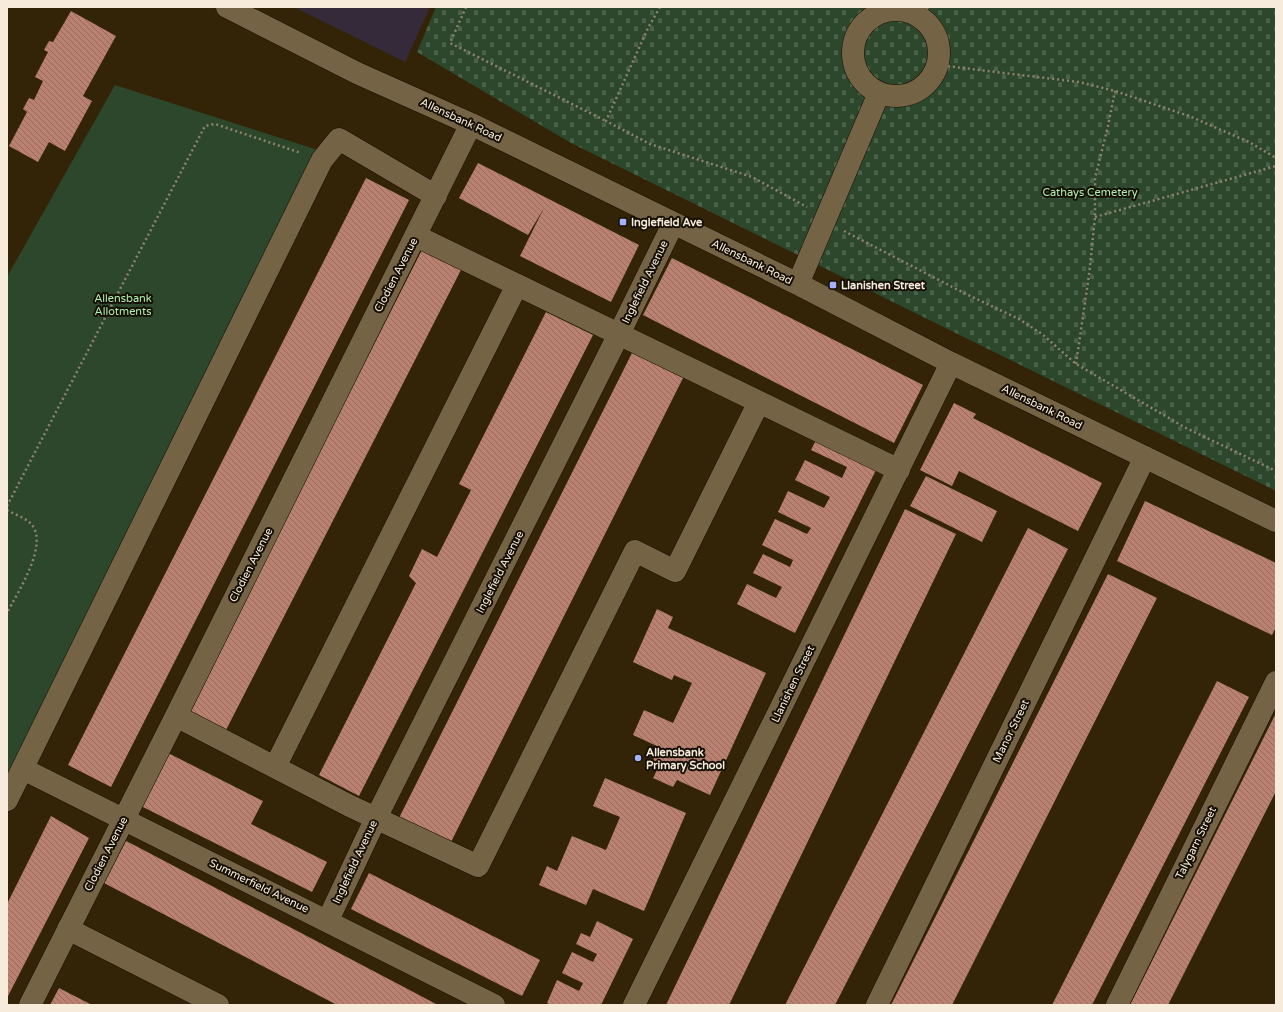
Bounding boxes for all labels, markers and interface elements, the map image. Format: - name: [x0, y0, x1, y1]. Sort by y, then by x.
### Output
- street label: Allensbank Road: [418, 95, 504, 145]
- park label: Cathays Cemetery: [1042, 186, 1138, 199]
- place label: Inglefield Ave: [631, 216, 703, 230]
- marker: Inglefield Ave: [618, 217, 628, 227]
- street label: Clodien Avenue: [372, 236, 420, 314]
- street label: Allensbank Road: [710, 237, 795, 287]
- street label: Inglefield Avenue: [619, 238, 671, 326]
- place label: Llanishen Street: [841, 279, 926, 292]
- marker: Llanishen Street: [828, 280, 838, 290]
- park label: Allensbank Allotments: [94, 292, 152, 318]
- street label: Allensbank Road: [1000, 382, 1085, 432]
- street label: Clodien Avenue: [227, 526, 275, 604]
- street label: Inglefield Avenue: [474, 529, 526, 615]
- street label: Llanishen Street: [769, 643, 817, 725]
- street label: Manor Street: [990, 697, 1032, 765]
- place label: Allensbank Primary School: [646, 746, 725, 773]
- marker: Allensbank Primary School: [633, 753, 643, 763]
- street label: Talygarn Street: [1173, 805, 1219, 881]
- street label: Clodien Avenue: [82, 815, 130, 893]
- street label: Inglefield Avenue: [330, 818, 380, 906]
- street label: Summerfield Avenue: [207, 856, 311, 916]

